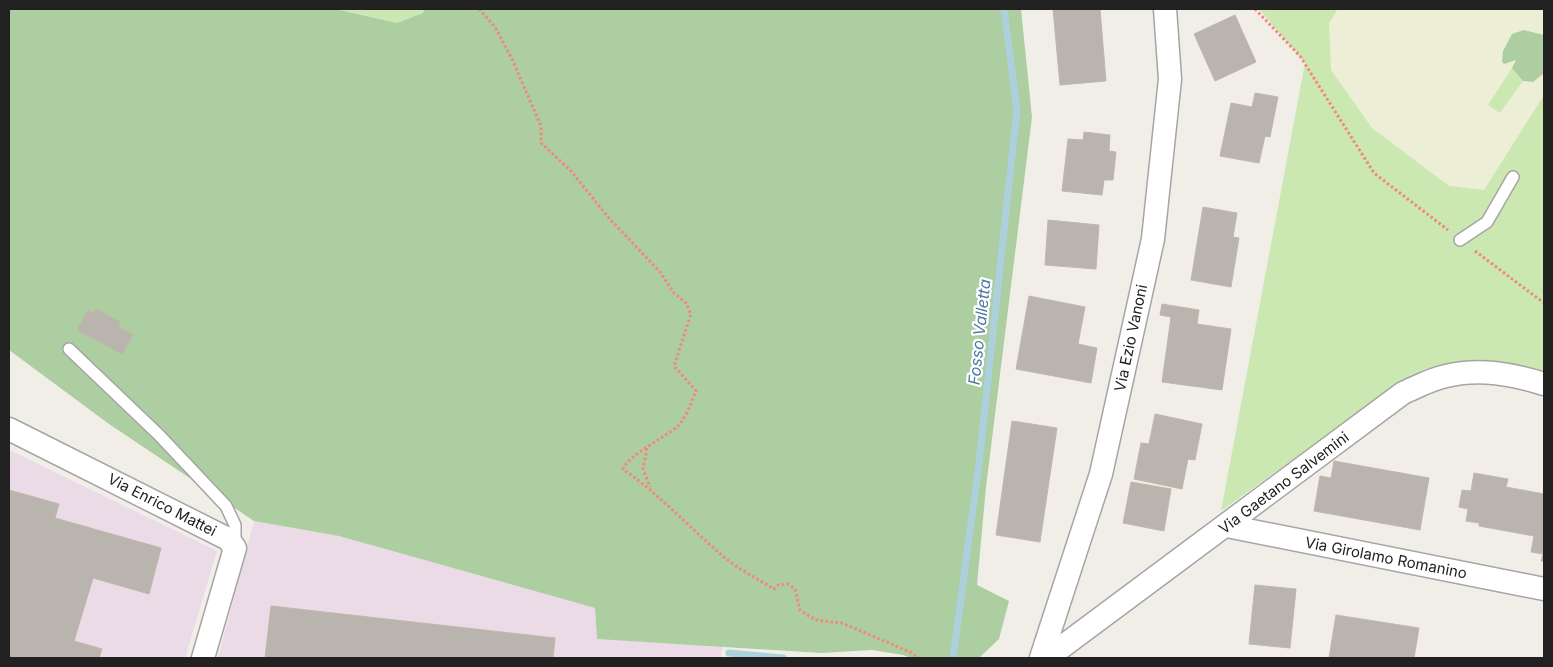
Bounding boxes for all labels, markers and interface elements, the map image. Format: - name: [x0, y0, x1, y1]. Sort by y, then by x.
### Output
- water label: Fosso Valletta: [964, 278, 995, 386]
- street label: Via Ezio Vanoni: [1110, 283, 1151, 393]
- street label: Via Gaetano Salvemini: [1215, 427, 1353, 538]
- street label: Via Enrico Mattei: [105, 469, 220, 540]
- street label: Via Girolamo Romanino: [1303, 532, 1469, 583]

